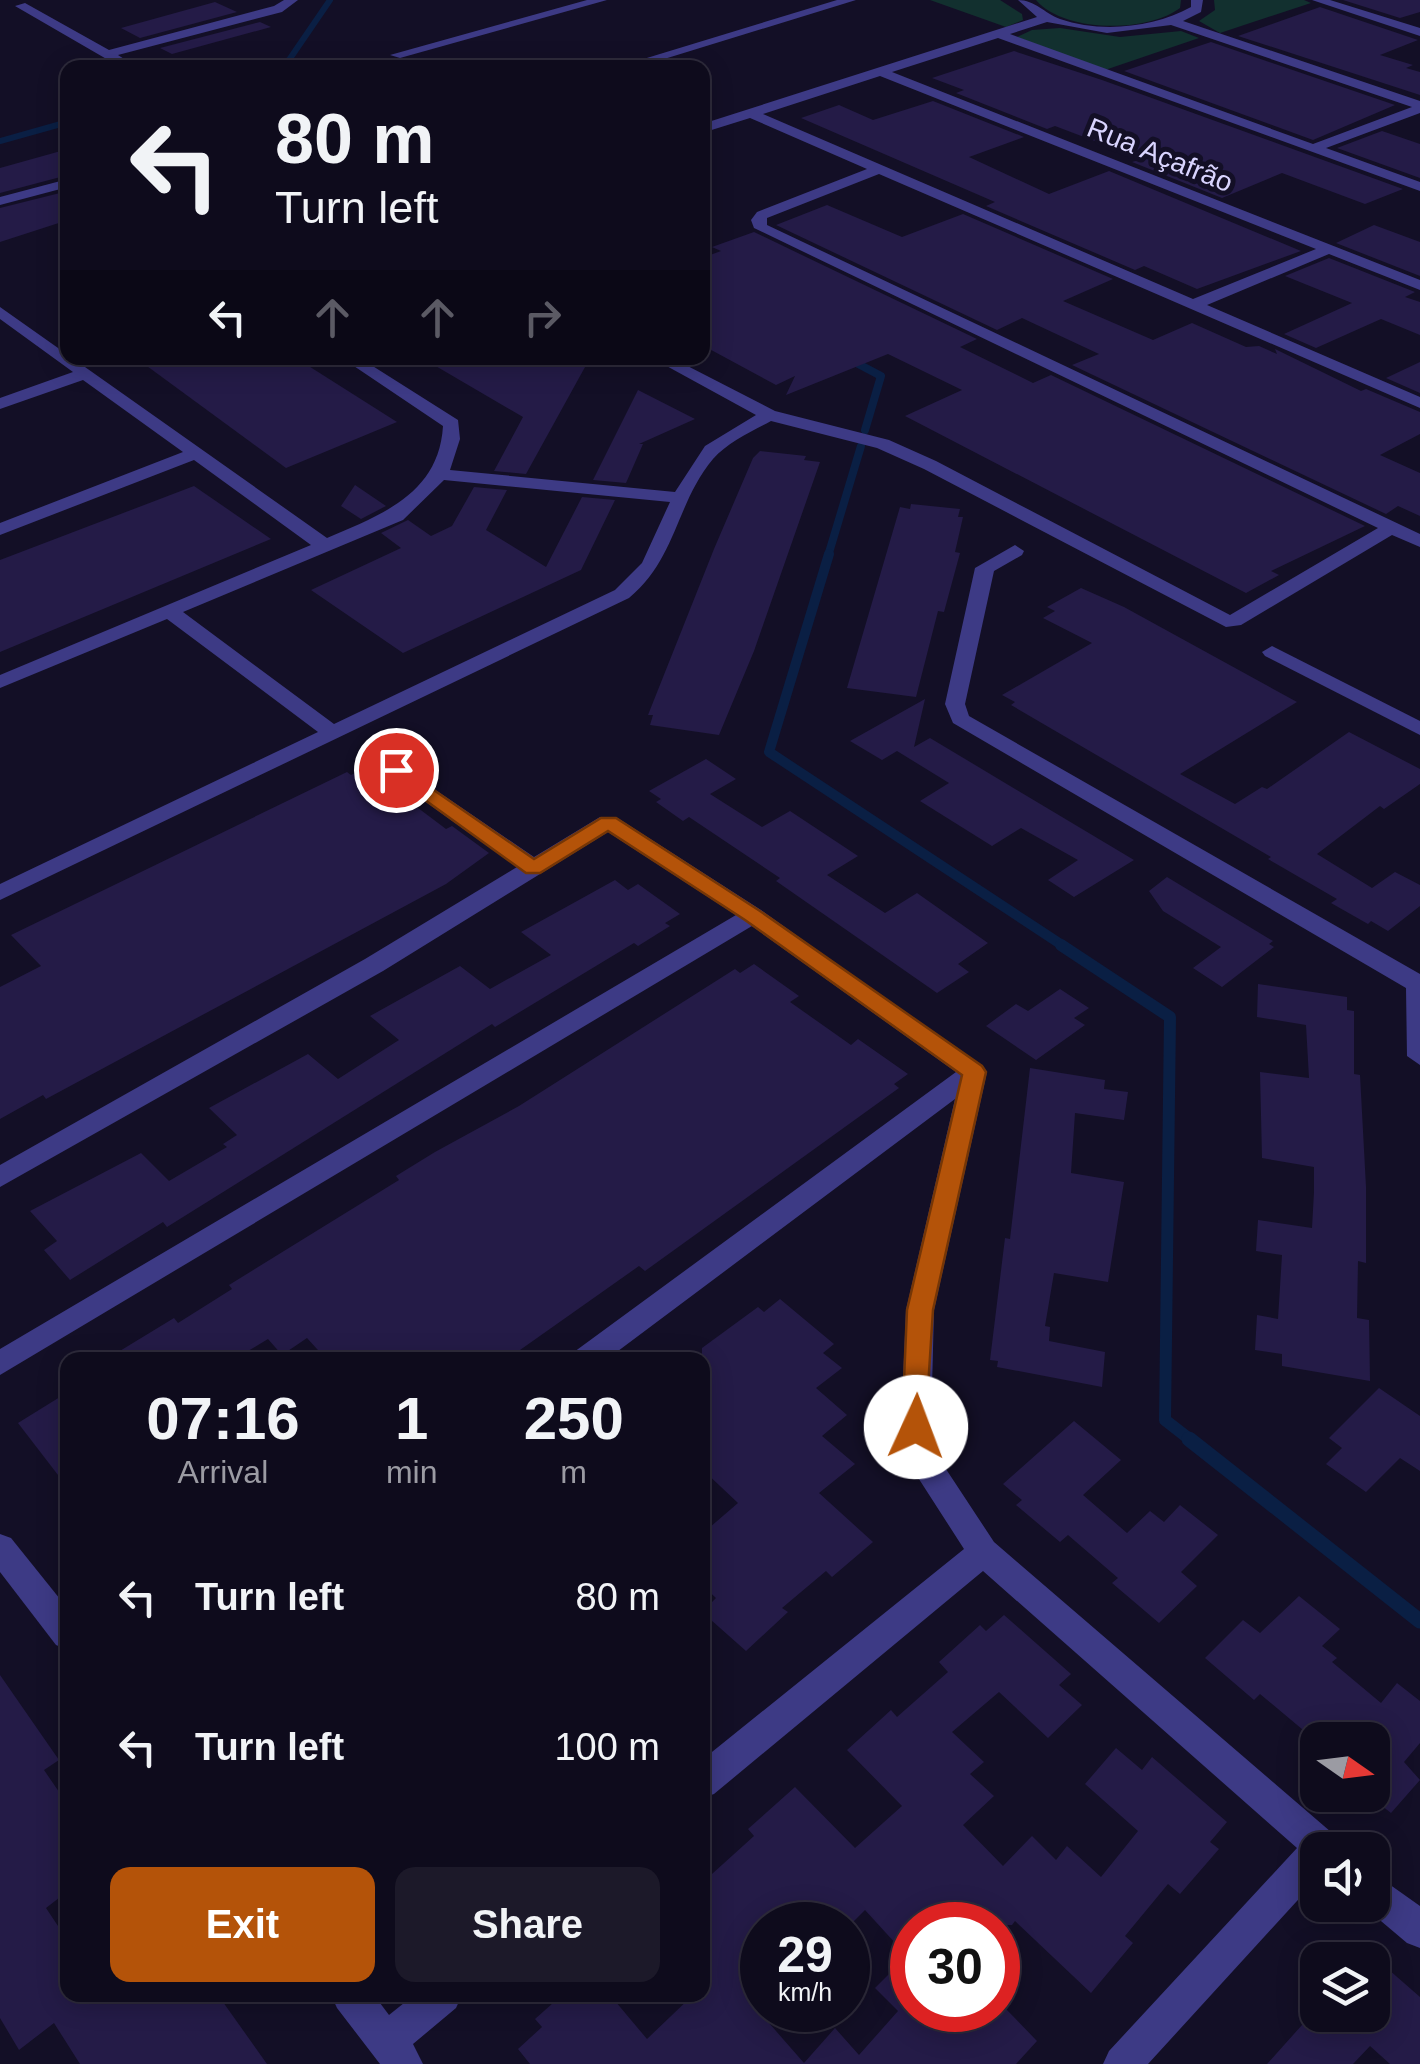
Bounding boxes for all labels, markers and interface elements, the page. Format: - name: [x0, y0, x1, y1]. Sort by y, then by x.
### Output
- icon: left: [110, 100, 240, 230]
- text: 80 m: [275, 100, 435, 178]
- street label: Rua Açafrão: [1083, 112, 1237, 198]
- text: Turn left: [275, 182, 438, 233]
- icon: left: [200, 290, 255, 345]
- icon: ahead: [305, 290, 360, 345]
- icon: ahead: [410, 290, 465, 345]
- icon: right: [515, 290, 570, 345]
- pin: [354, 728, 439, 813]
- icon: arrive: [369, 743, 424, 798]
- position arrow: [864, 1375, 968, 1479]
- text: 07:16: [146, 1385, 300, 1452]
- text: 1: [395, 1385, 428, 1452]
- text: 250: [524, 1385, 624, 1452]
- text: Arrival: [178, 1454, 268, 1490]
- text: min: [386, 1454, 437, 1490]
- text: m: [560, 1454, 587, 1490]
- icon: left: [110, 1570, 165, 1625]
- text: Turn left: [195, 1576, 344, 1618]
- text: 80 m: [576, 1576, 660, 1618]
- icon: left: [110, 1720, 165, 1775]
- north arrow: [1300, 1722, 1390, 1812]
- map controls: [1300, 1722, 1390, 2032]
- text: Turn left: [195, 1726, 344, 1768]
- text: 100 m: [554, 1726, 660, 1768]
- button: sound: [1300, 1832, 1390, 1922]
- button: Exit: [110, 1867, 375, 1982]
- button: Share: [395, 1867, 660, 1982]
- speed limit sign: 30: [890, 1902, 1020, 2032]
- text: 29: [777, 1927, 833, 1983]
- button: layers: [1300, 1942, 1390, 2032]
- text: km/h: [778, 1978, 832, 2006]

